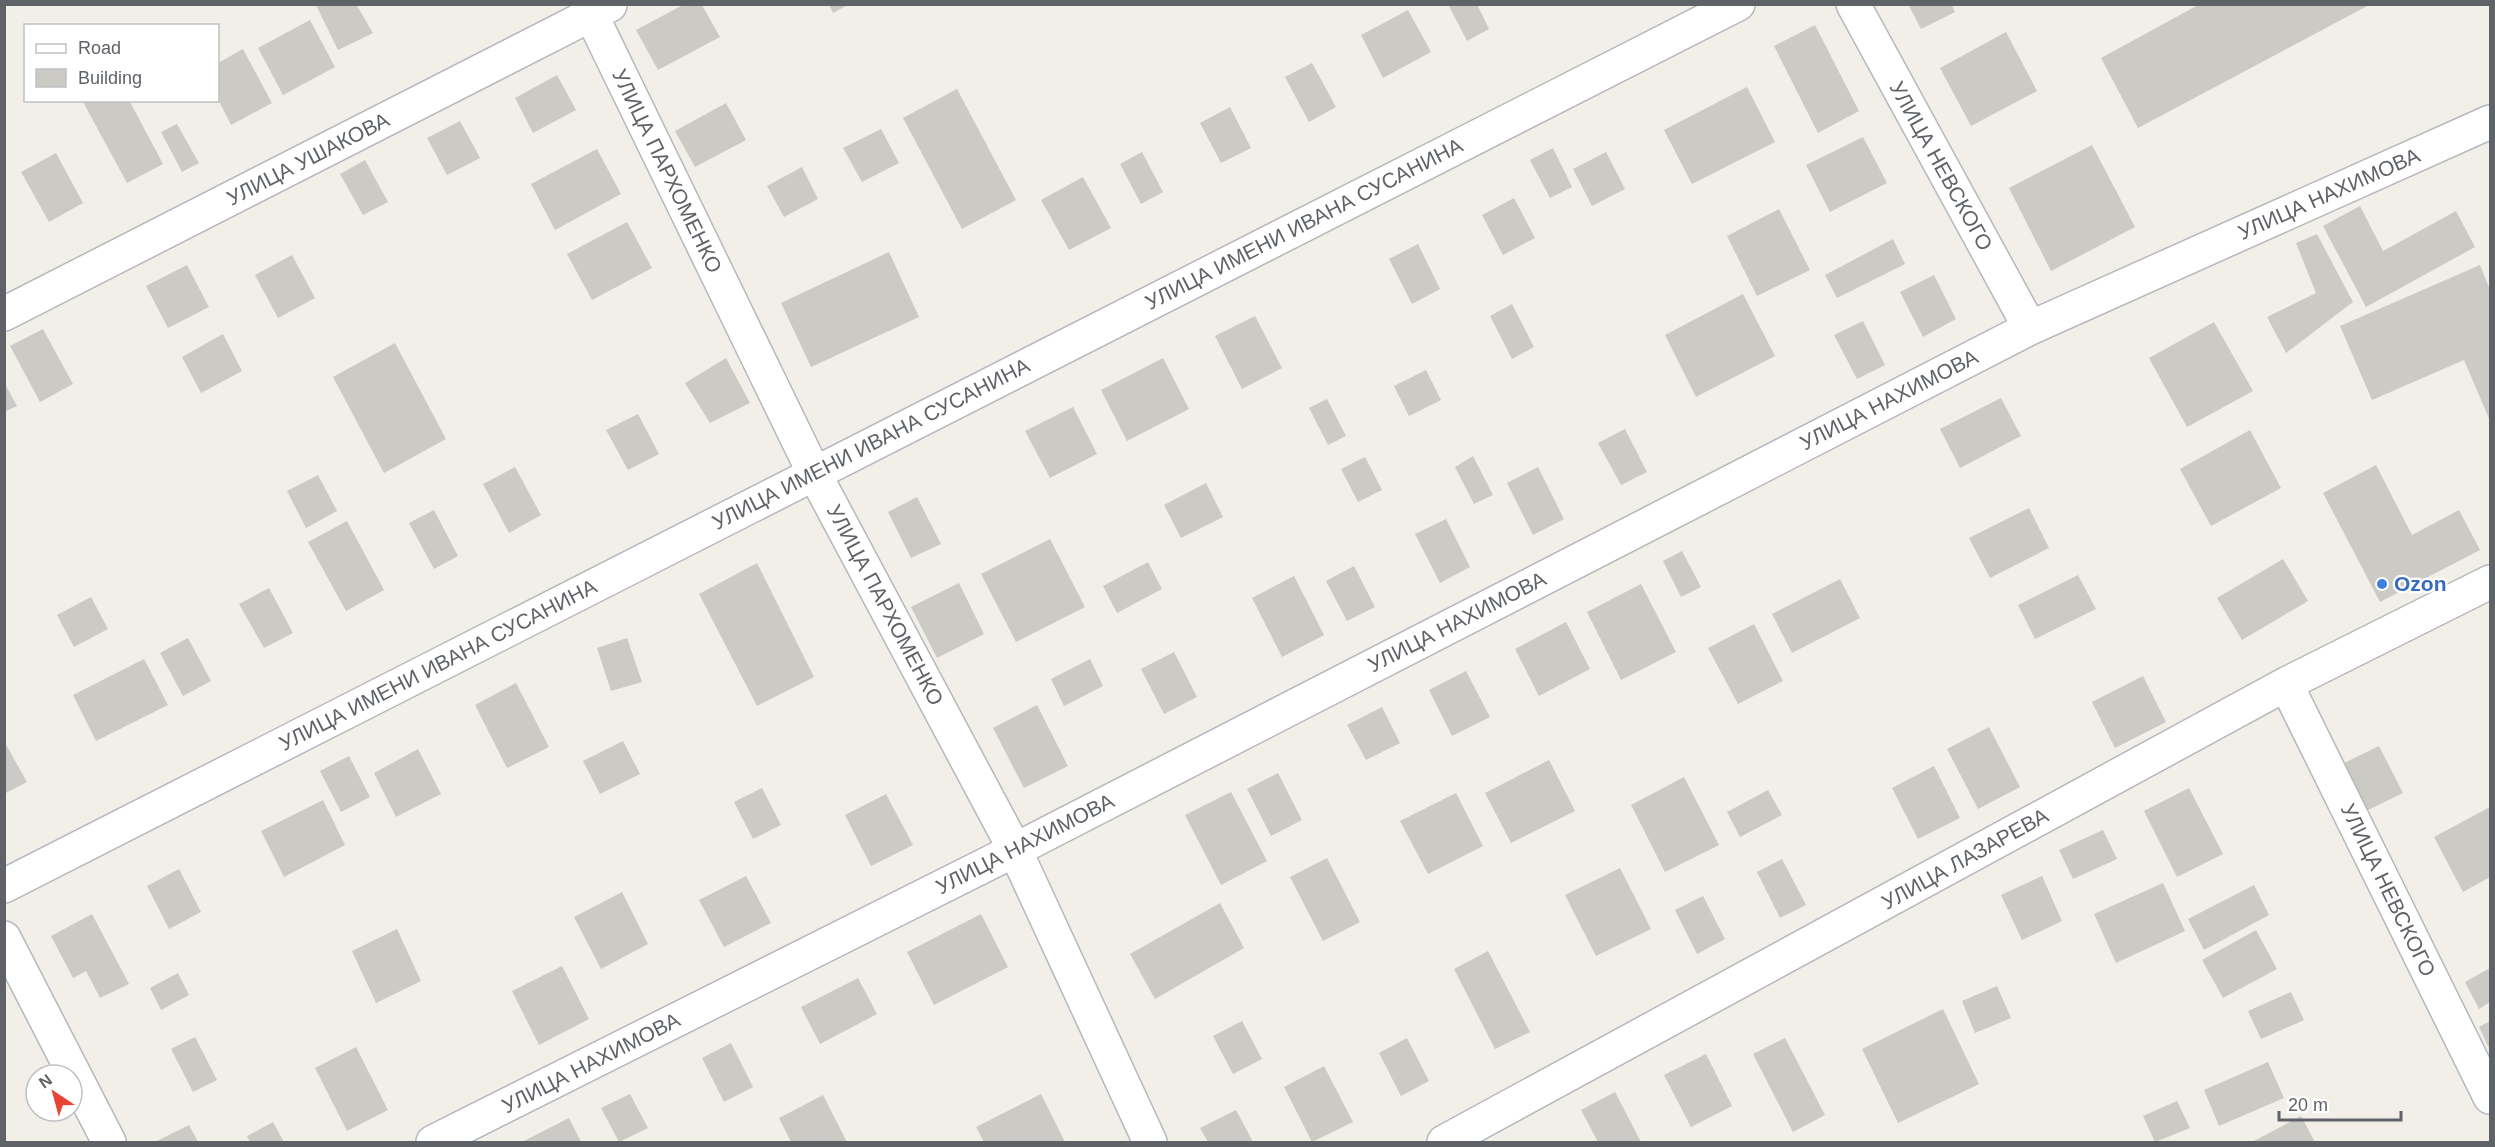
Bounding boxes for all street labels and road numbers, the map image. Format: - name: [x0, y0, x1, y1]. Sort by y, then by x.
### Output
- street label: УЛИЦА ПАРХОМЕНКО: [608, 65, 727, 276]
- street label: УЛИЦА НЕВСКОГО: [1885, 77, 1997, 254]
- street label: УЛИЦА УШАКОВА: [223, 108, 393, 209]
- street label: УЛИЦА ИМЕНИ ИВАНА СУСАНИНА: [1141, 133, 1466, 314]
- street label: УЛИЦА НАХИМОВА: [2234, 143, 2423, 244]
- street label: УЛИЦА НАХИМОВА: [1796, 345, 1981, 454]
- street label: УЛИЦА ИМЕНИ ИВАНА СУСАНИНА: [708, 353, 1033, 534]
- street label: УЛИЦА ПАРХОМЕНКО: [823, 501, 948, 709]
- street label: УЛИЦА НАХИМОВА: [1364, 567, 1549, 676]
- street label: УЛИЦА ИМЕНИ ИВАНА СУСАНИНА: [275, 574, 600, 755]
- street label: УЛИЦА НАХИМОВА: [932, 789, 1117, 898]
- street label: УЛИЦА НЕВСКОГО: [2337, 800, 2440, 980]
- street label: УЛИЦА ЛАЗАРЕВА: [1878, 803, 2052, 914]
- street label: УЛИЦА НАХИМОВА: [498, 1008, 683, 1117]

